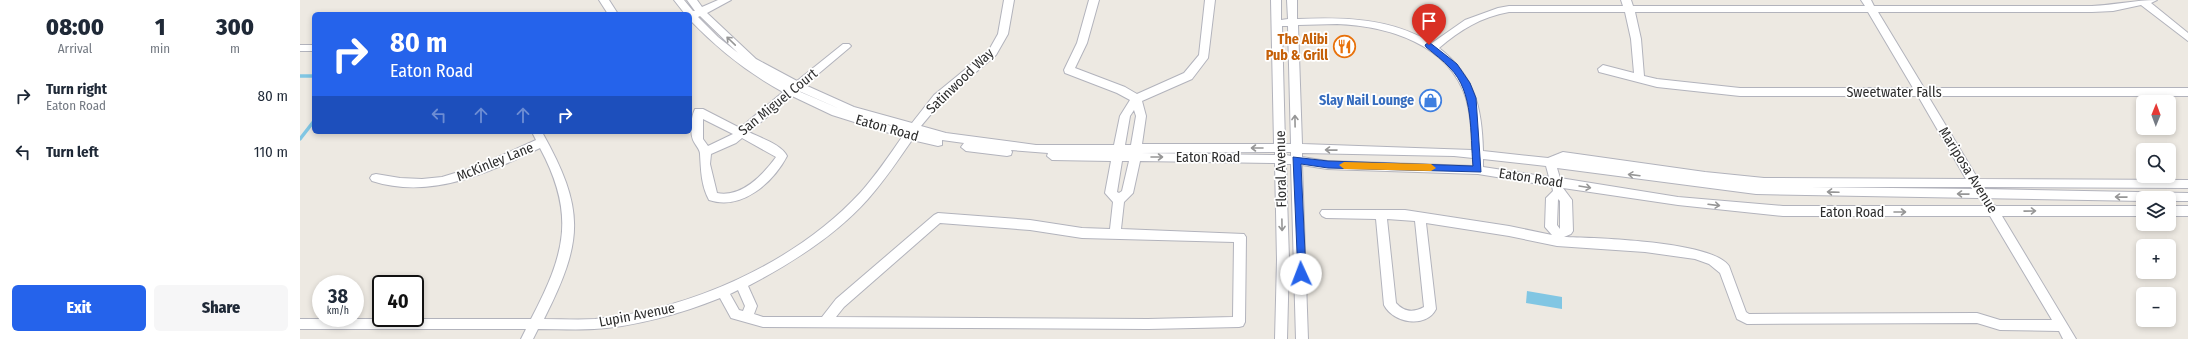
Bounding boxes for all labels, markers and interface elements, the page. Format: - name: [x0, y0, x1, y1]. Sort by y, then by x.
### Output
- pin: [1412, 4, 1446, 45]
- icon: arrive: [1418, 10, 1440, 32]
- text: 08:00: [46, 13, 104, 41]
- text: 1: [155, 13, 165, 41]
- text: 300: [216, 13, 254, 41]
- text: 80 m: [390, 26, 447, 59]
- icon: right: [324, 28, 376, 80]
- place label: The Alibi Pub & Grill: [1266, 31, 1328, 64]
- restaurant icon: The Alibi Pub & Grill: [1331, 34, 1357, 60]
- one-way arrow: [726, 36, 736, 45]
- text: Arrival: [58, 41, 92, 56]
- text: min: [150, 41, 170, 56]
- text: m: [230, 41, 240, 56]
- street label: Satinwood Way: [923, 44, 998, 117]
- text: Eaton Road: [390, 60, 473, 82]
- street label: San Miguel Court: [735, 65, 821, 139]
- text: Turn right: [46, 80, 107, 98]
- street label: Sweetwater Falls: [1846, 84, 1942, 101]
- icon: right: [12, 85, 34, 107]
- text: 80 m: [258, 87, 288, 105]
- shop icon: Slay Nail Lounge: [1417, 87, 1443, 113]
- place label: Slay Nail Lounge: [1319, 92, 1414, 109]
- north arrow: [2136, 95, 2176, 135]
- map controls: [2136, 95, 2176, 327]
- text: Eaton Road: [46, 98, 106, 113]
- icon: left: [428, 104, 450, 126]
- icon: ahead: [470, 104, 492, 126]
- icon: ahead: [512, 104, 534, 126]
- icon: right: [554, 104, 576, 126]
- street label: Eaton Road: [854, 111, 920, 145]
- one-way arrow: [1291, 115, 1299, 128]
- street label: Mariposa Avenue: [1935, 124, 2001, 216]
- street label: Floral Avenue: [1272, 130, 1290, 208]
- street label: McKinley Lane: [454, 139, 536, 185]
- icon: left: [12, 141, 34, 163]
- text: Turn left: [46, 143, 99, 161]
- text: 110 m: [254, 143, 288, 161]
- button: search: [2136, 143, 2176, 183]
- one-way arrow: [1251, 144, 1264, 152]
- one-way arrow: [1325, 146, 1338, 154]
- street label: Eaton Road: [1176, 149, 1240, 166]
- one-way arrow: [1150, 153, 1163, 161]
- street label: Eaton Road: [1498, 165, 1564, 191]
- one-way arrow: [1628, 171, 1641, 179]
- one-way arrow: [1578, 183, 1591, 191]
- one-way arrow: [1827, 188, 1840, 196]
- one-way arrow: [1957, 190, 1970, 198]
- button: layers: [2136, 191, 2176, 231]
- one-way arrow: [2115, 193, 2128, 201]
- one-way arrow: [1707, 201, 1720, 209]
- street label: Eaton Road: [1820, 204, 1884, 221]
- one-way arrow: [2023, 207, 2036, 215]
- one-way arrow: [1893, 208, 1906, 216]
- one-way arrow: [1278, 218, 1286, 231]
- button: +: [2136, 239, 2176, 279]
- position arrow: [1280, 253, 1322, 295]
- speed limit sign: 40: [372, 275, 424, 327]
- text: 38: [328, 284, 348, 308]
- button: Exit: [12, 285, 146, 331]
- button: Share: [154, 285, 288, 331]
- button: −: [2136, 287, 2176, 327]
- street label: Lupin Avenue: [598, 299, 677, 331]
- text: km/h: [327, 305, 349, 317]

